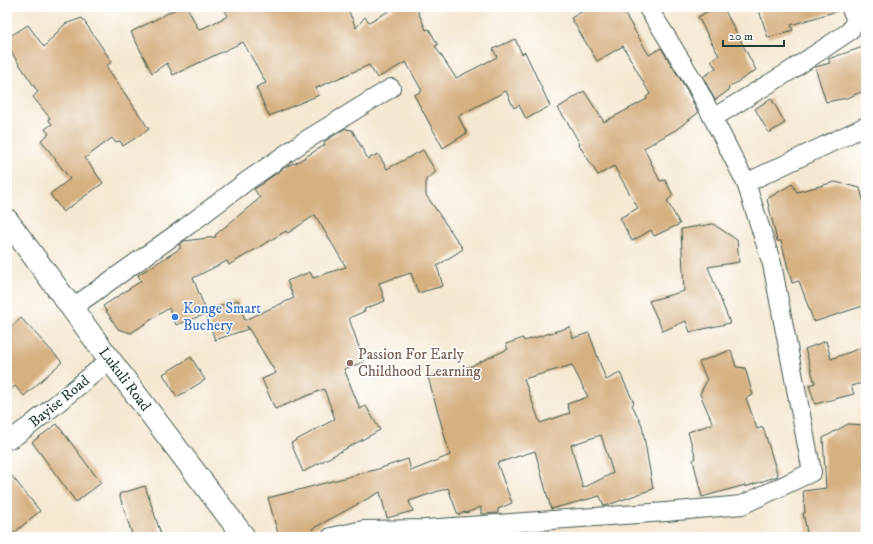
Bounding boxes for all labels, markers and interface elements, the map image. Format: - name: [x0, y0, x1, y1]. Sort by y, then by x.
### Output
- scale bar: [723, 22, 784, 48]
- text: 20 m: [729, 29, 753, 44]
- place label: Konge Smart Buchery: [183, 299, 261, 335]
- marker: Konge Smart Buchery: [170, 312, 180, 322]
- street label: Lukuli Road: [94, 344, 155, 415]
- place label: Passion For Early Childhood Learning: [358, 345, 481, 381]
- marker: Passion For Early Childhood Learning: [345, 358, 355, 368]
- street label: Bayise Road: [25, 371, 94, 432]

